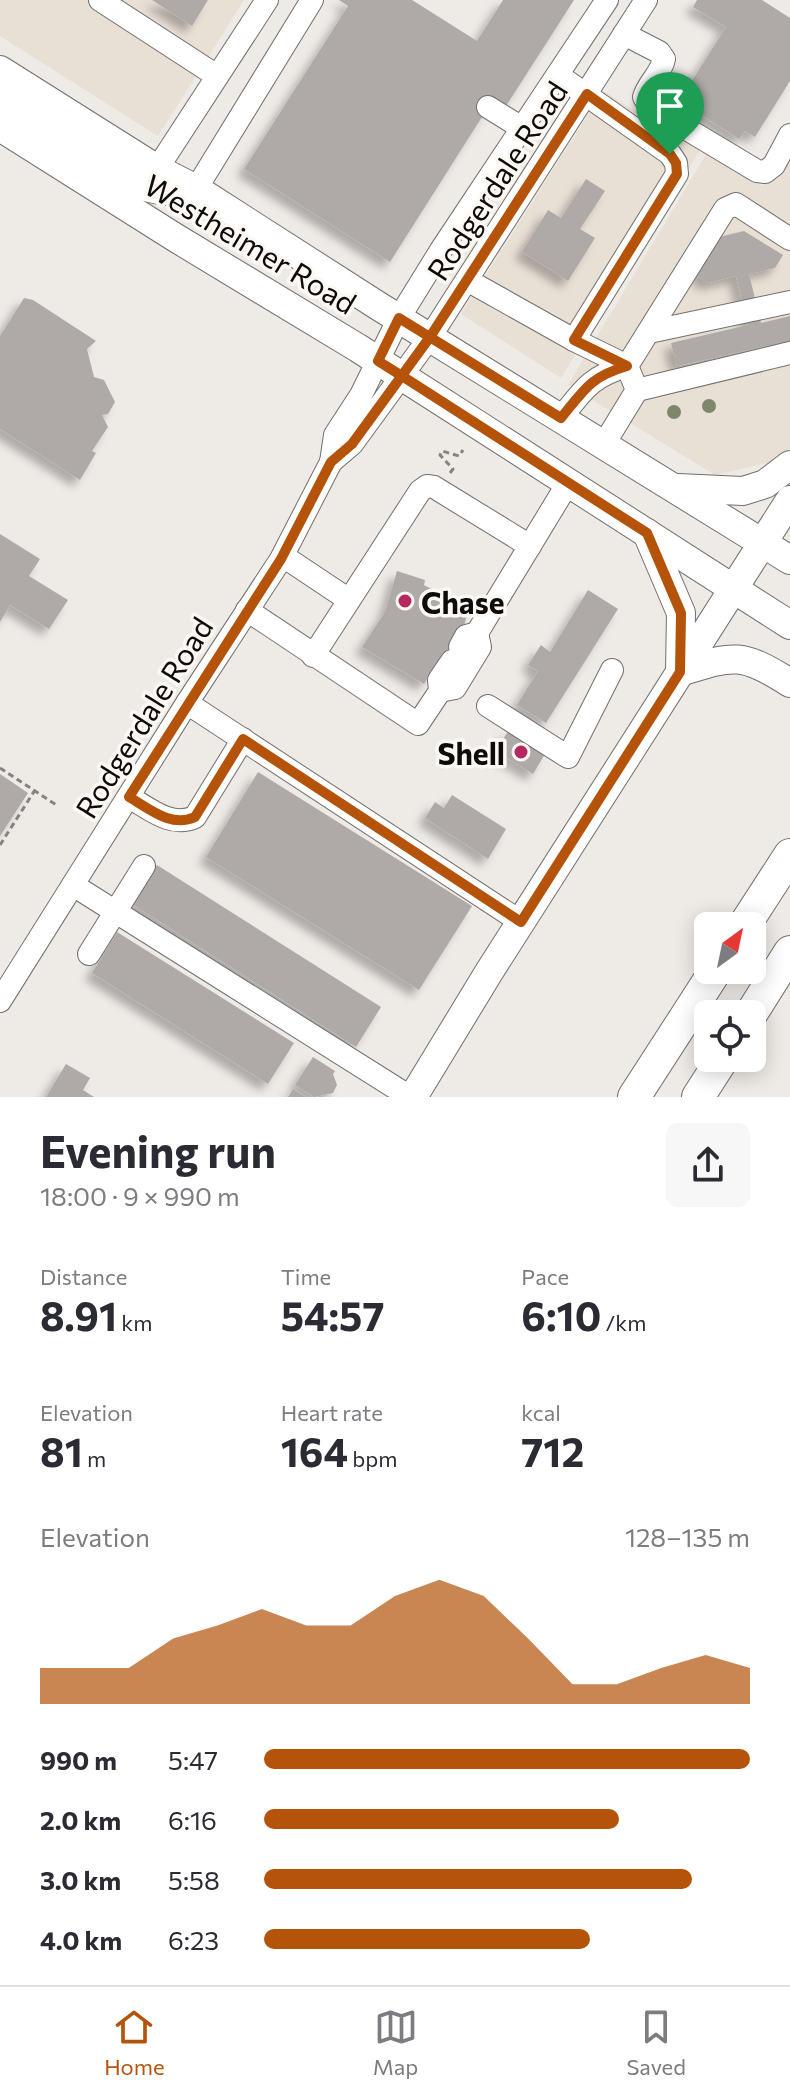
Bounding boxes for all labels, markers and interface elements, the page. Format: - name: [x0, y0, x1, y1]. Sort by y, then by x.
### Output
- pin: [636, 72, 704, 154]
- street label: Rodgerdale Road: [418, 74, 574, 286]
- icon: arrive: [648, 84, 692, 128]
- street label: Westheimer Road: [138, 165, 364, 321]
- place label: Chase: [421, 583, 504, 620]
- marker: Chase: [396, 592, 414, 610]
- street label: Rodgerdale Road: [66, 610, 220, 824]
- place label: Shell: [437, 734, 505, 771]
- marker: Shell: [512, 743, 530, 761]
- north arrow: [694, 912, 766, 984]
- map controls: [694, 912, 766, 1072]
- button: locate: [694, 1000, 766, 1072]
- text: Evening run: [40, 1123, 276, 1177]
- button: share: [666, 1123, 750, 1207]
- text: 18:00 · 9 × 990 m: [40, 1180, 240, 1211]
- text: Distance: [40, 1263, 127, 1290]
- text: Time: [281, 1263, 331, 1290]
- text: Pace: [521, 1263, 569, 1290]
- text: 8.91: [40, 1290, 117, 1339]
- text: 54:57: [281, 1290, 384, 1339]
- text: 6:10: [521, 1290, 601, 1339]
- text: km: [117, 1309, 152, 1336]
- text: /km: [601, 1309, 646, 1336]
- text: Elevation: [40, 1399, 133, 1426]
- text: Heart rate: [281, 1399, 383, 1426]
- text: kcal: [521, 1399, 561, 1426]
- text: 81: [40, 1426, 83, 1475]
- text: 164: [281, 1426, 348, 1475]
- text: 712: [521, 1426, 584, 1475]
- text: m: [83, 1445, 106, 1472]
- text: bpm: [348, 1445, 397, 1472]
- text: Elevation: [40, 1521, 150, 1552]
- text: 128–135 m: [625, 1521, 750, 1552]
- text: 990 m: [40, 1744, 117, 1775]
- text: 5:47: [168, 1744, 218, 1775]
- text: 2.0 km: [40, 1804, 121, 1835]
- text: 6:16: [168, 1804, 217, 1835]
- text: 3.0 km: [40, 1864, 121, 1895]
- text: 5:58: [168, 1864, 220, 1895]
- text: 4.0 km: [40, 1924, 122, 1955]
- text: 6:23: [168, 1924, 219, 1955]
- tab: Home: [104, 2005, 165, 2080]
- tab: Map: [373, 2005, 418, 2080]
- tab: Saved: [626, 2005, 686, 2080]

